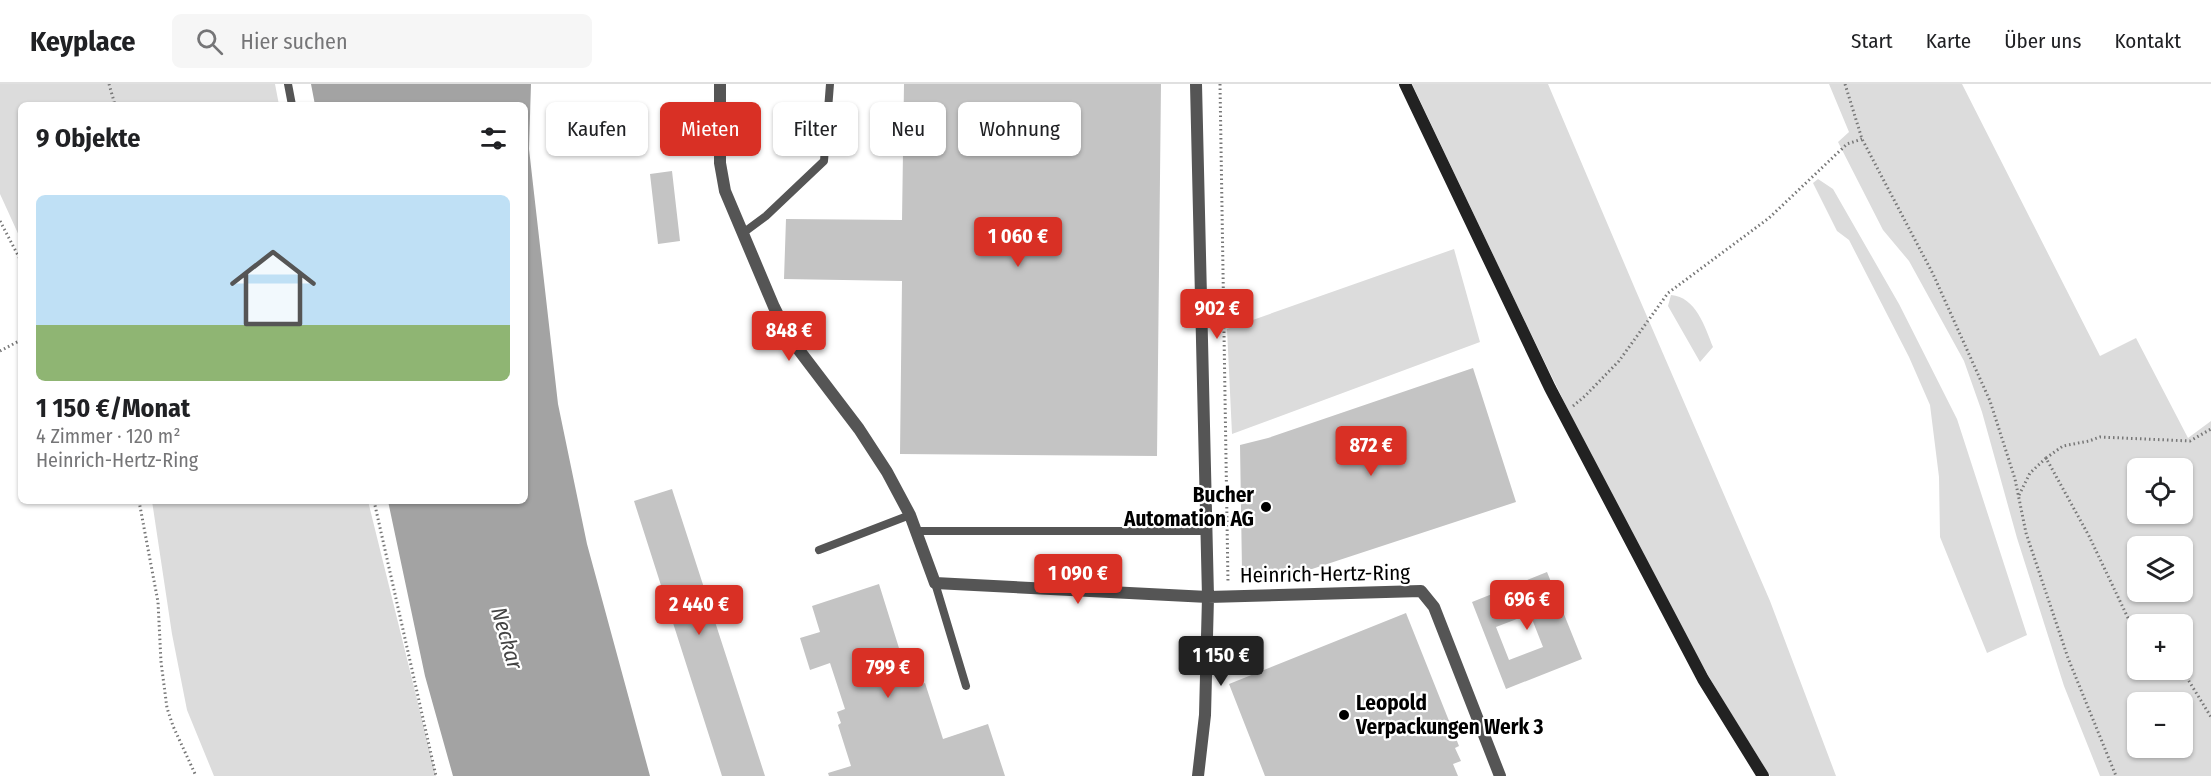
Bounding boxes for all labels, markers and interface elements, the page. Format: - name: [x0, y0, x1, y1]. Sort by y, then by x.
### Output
- search box: [172, 14, 592, 68]
- text: Keyplace: [30, 25, 136, 58]
- icon: search: [193, 25, 226, 58]
- text: Hier suchen: [241, 28, 348, 55]
- text: Start: [1851, 28, 1893, 54]
- text: Karte: [1926, 28, 1971, 54]
- text: Über uns: [2004, 28, 2081, 54]
- text: Kontakt: [2114, 28, 2181, 54]
- chip: Kaufen: [546, 102, 648, 156]
- chip: Mieten: [660, 102, 761, 156]
- chip: Filter: [773, 102, 858, 156]
- chip: Neu: [870, 102, 946, 156]
- chip: Wohnung: [958, 102, 1081, 156]
- icon: filters: [477, 122, 510, 155]
- text: 9 Objekte: [36, 123, 140, 154]
- pin: 1 060 €: [963, 217, 1073, 268]
- text: 1 060 €: [988, 224, 1048, 248]
- icon: home: [219, 234, 327, 342]
- pin: 902 €: [1175, 289, 1259, 340]
- text: 902 €: [1194, 296, 1240, 320]
- pin: 848 €: [747, 311, 831, 362]
- text: 848 €: [766, 318, 812, 342]
- text: 1 150 €/Monat: [36, 393, 190, 424]
- text: 4 Zimmer · 120 m²: [36, 424, 180, 448]
- pin: 872 €: [1329, 426, 1413, 477]
- text: 872 €: [1350, 433, 1392, 457]
- text: Heinrich-Hertz-Ring: [36, 448, 198, 472]
- map controls: [2127, 458, 2193, 758]
- button: locate: [2127, 458, 2193, 524]
- place label: Bucher Automation AG: [1123, 482, 1254, 532]
- marker: Bucher Automation AG: [1259, 500, 1273, 514]
- button: layers: [2127, 536, 2193, 602]
- pin: 1 090 €: [1023, 554, 1133, 605]
- street label: Heinrich-Hertz-Ring: [1240, 560, 1410, 588]
- text: 1 090 €: [1048, 561, 1108, 585]
- pin: 696 €: [1485, 580, 1569, 631]
- pin: 2 440 €: [644, 585, 754, 636]
- text: 696 €: [1504, 587, 1550, 611]
- text: 2 440 €: [669, 592, 729, 616]
- water label: Neckar: [485, 604, 529, 673]
- button: +: [2127, 614, 2193, 680]
- pin: 1 150 €: [1166, 636, 1276, 687]
- text: 1 150 €: [1193, 643, 1249, 667]
- pin: 799 €: [846, 648, 930, 699]
- text: 799 €: [866, 655, 910, 679]
- place label: Leopold Verpackungen Werk 3: [1355, 690, 1543, 740]
- button: −: [2127, 692, 2193, 758]
- marker: Leopold Verpackungen Werk 3: [1337, 708, 1351, 722]

